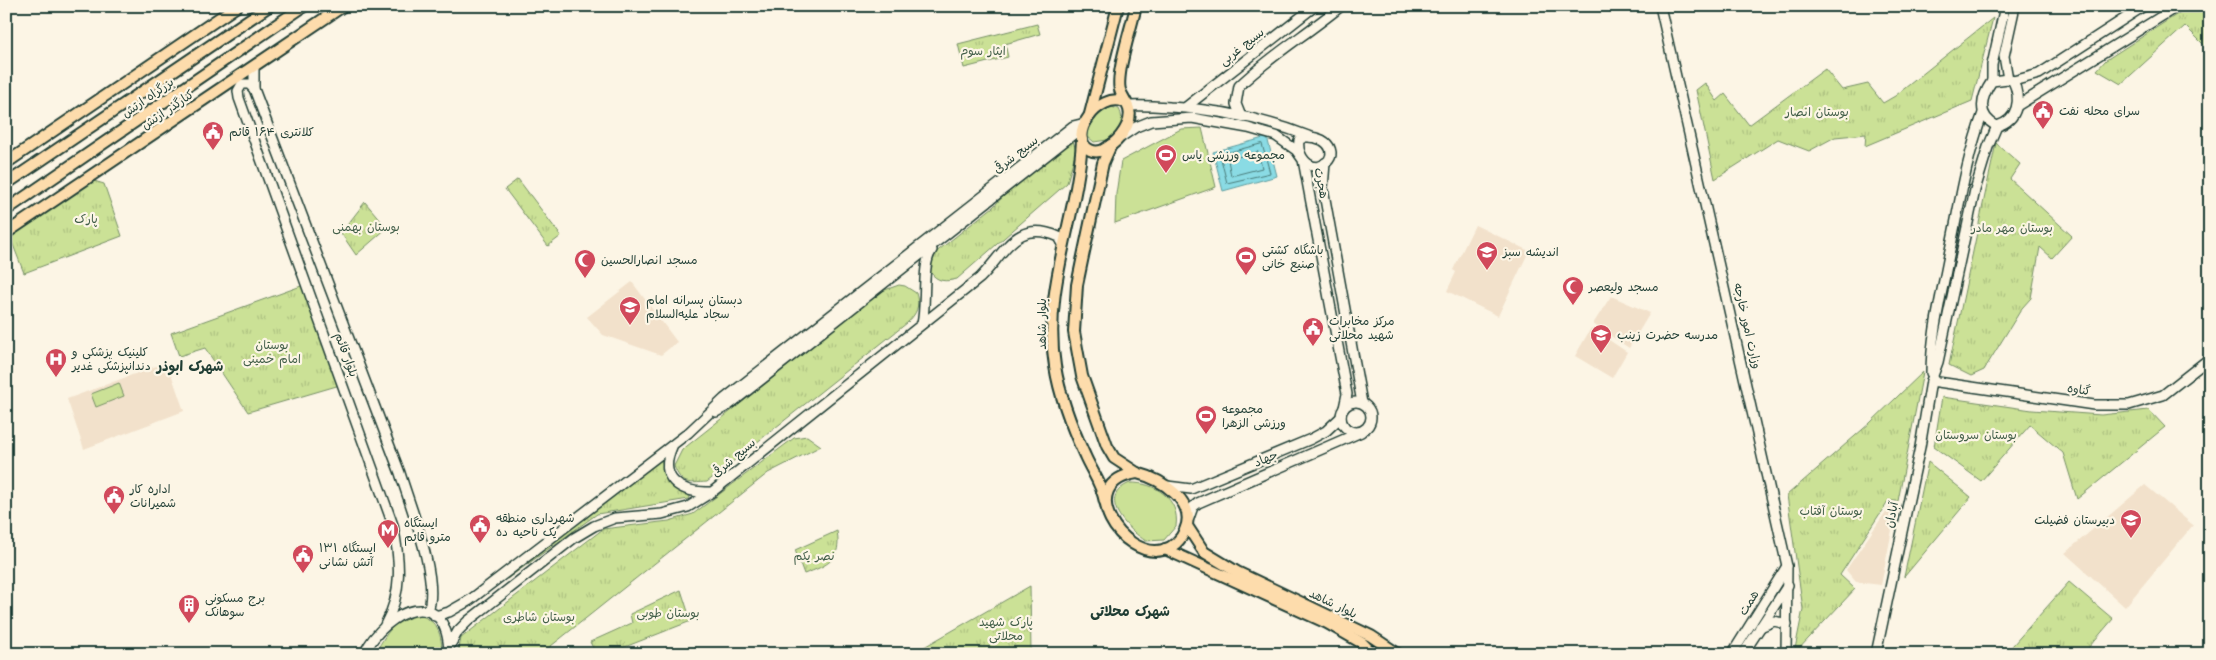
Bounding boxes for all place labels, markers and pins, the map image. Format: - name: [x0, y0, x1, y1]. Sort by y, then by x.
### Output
- public building icon: سرای محله نفت: [2031, 99, 2055, 130]
- place label: سرای محله نفت: [2059, 102, 2140, 121]
- public building icon: کلانتری ۱۶۴ قائم: [201, 120, 225, 151]
- place label: کلانتری ۱۶۴ قائم: [229, 123, 314, 142]
- sports icon: مجموعه ورزشی یاس: [1154, 143, 1178, 174]
- place label: مجموعه ورزشی یاس: [1182, 146, 1285, 165]
- school or university icon: اندیشه سبز: [1475, 240, 1499, 271]
- place label: باشگاه کشتی صنیع خانی: [1262, 241, 1324, 274]
- place label: اندیشه سبز: [1502, 243, 1559, 262]
- sports icon: باشگاه کشتی صنیع خانی: [1234, 245, 1258, 276]
- mosque icon: مسجد انصارالحسین: [573, 248, 597, 279]
- place label: مسجد انصارالحسین: [601, 251, 697, 270]
- mosque icon: مسجد ولیعصر: [1561, 275, 1585, 306]
- place label: مسجد ولیعصر: [1588, 278, 1658, 297]
- place label: دبستان پسرانه امام سجاد علیه‌السلام: [646, 291, 742, 324]
- school or university icon: دبستان پسرانه امام سجاد علیه‌السلام: [618, 295, 642, 326]
- place label: مرکز مخابرات شهید محلاتی: [1329, 312, 1394, 345]
- public building icon: مرکز مخابرات شهید محلاتی: [1301, 316, 1325, 347]
- school or university icon: مدرسه حضرت زینب: [1589, 323, 1613, 354]
- place label: مدرسه حضرت زینب: [1617, 326, 1718, 345]
- place label: کلینیک پزشکی و دندانپزشکی غدیر: [71, 343, 151, 376]
- hospital icon: کلینیک پزشکی و دندانپزشکی غدیر: [44, 347, 68, 378]
- place label: مجموعه ورزشی الزهرا: [1222, 400, 1286, 433]
- sports icon: مجموعه ورزشی الزهرا: [1194, 404, 1218, 435]
- place label: اداره کار شمیرانات: [129, 480, 176, 513]
- public building icon: اداره کار شمیرانات: [102, 484, 126, 515]
- school or university icon: دبیرستان فضیلت: [2119, 508, 2143, 539]
- place label: شهرداری منطقه یک ناحیه ده: [496, 509, 575, 542]
- place label: دبیرستان فضیلت: [2034, 511, 2115, 530]
- public building icon: شهرداری منطقه یک ناحیه ده: [468, 513, 492, 544]
- place label: ایستگاه مترو قائم: [404, 514, 451, 547]
- metro station icon: ایستگاه مترو قائم: [376, 518, 400, 549]
- place label: ایستگاه ۱۳۱ آتش نشانی: [319, 539, 376, 572]
- public building icon: ایستگاه ۱۳۱ آتش نشانی: [291, 543, 315, 574]
- place label: برج مسکونی سوهانک: [205, 589, 265, 622]
- building icon: برج مسکونی سوهانک: [177, 593, 201, 624]

